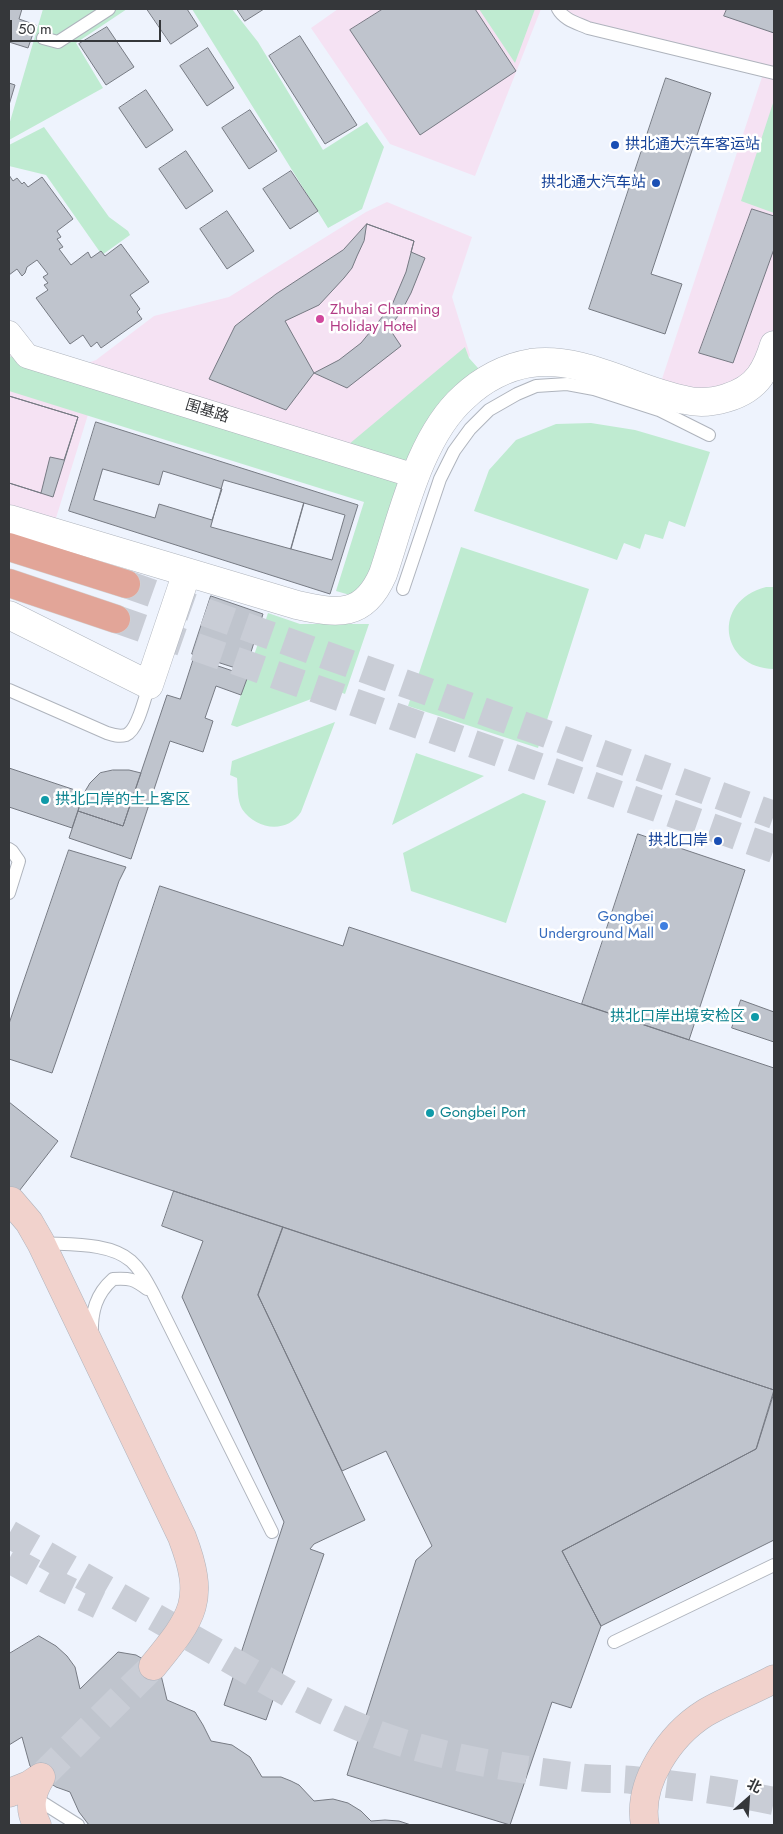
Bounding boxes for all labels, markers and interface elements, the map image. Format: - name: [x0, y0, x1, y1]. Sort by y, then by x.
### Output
- scale bar: [12, 10, 164, 42]
- text: 50 m: [18, 18, 52, 40]
- place label: 拱北通大汽车客运站: [625, 136, 760, 154]
- marker: 拱北通大汽车客运站: [609, 139, 621, 151]
- place label: 拱北通大汽车站: [541, 174, 646, 192]
- marker: 拱北通大汽车站: [650, 177, 662, 189]
- place label: Zhuhai Charming Holiday Hotel: [330, 301, 440, 336]
- marker: Zhuhai Charming Holiday Hotel: [314, 313, 326, 325]
- street label: 围基路: [183, 397, 231, 427]
- place label: 拱北口岸的士上客区: [55, 791, 190, 809]
- marker: 拱北口岸的士上客区: [39, 794, 51, 806]
- place label: 拱北口岸: [648, 832, 708, 850]
- marker: 拱北口岸: [712, 835, 724, 847]
- place label: Gongbei Underground Mall: [539, 908, 654, 943]
- marker: Gongbei Underground Mall: [658, 920, 670, 932]
- place label: 拱北口岸出境安检区: [610, 1008, 745, 1026]
- marker: 拱北口岸出境安检区: [749, 1011, 761, 1023]
- place label: Gongbei Port: [440, 1104, 526, 1122]
- marker: Gongbei Port: [424, 1107, 436, 1119]
- text: 北: [744, 1773, 765, 1798]
- north arrow: [723, 1774, 773, 1824]

